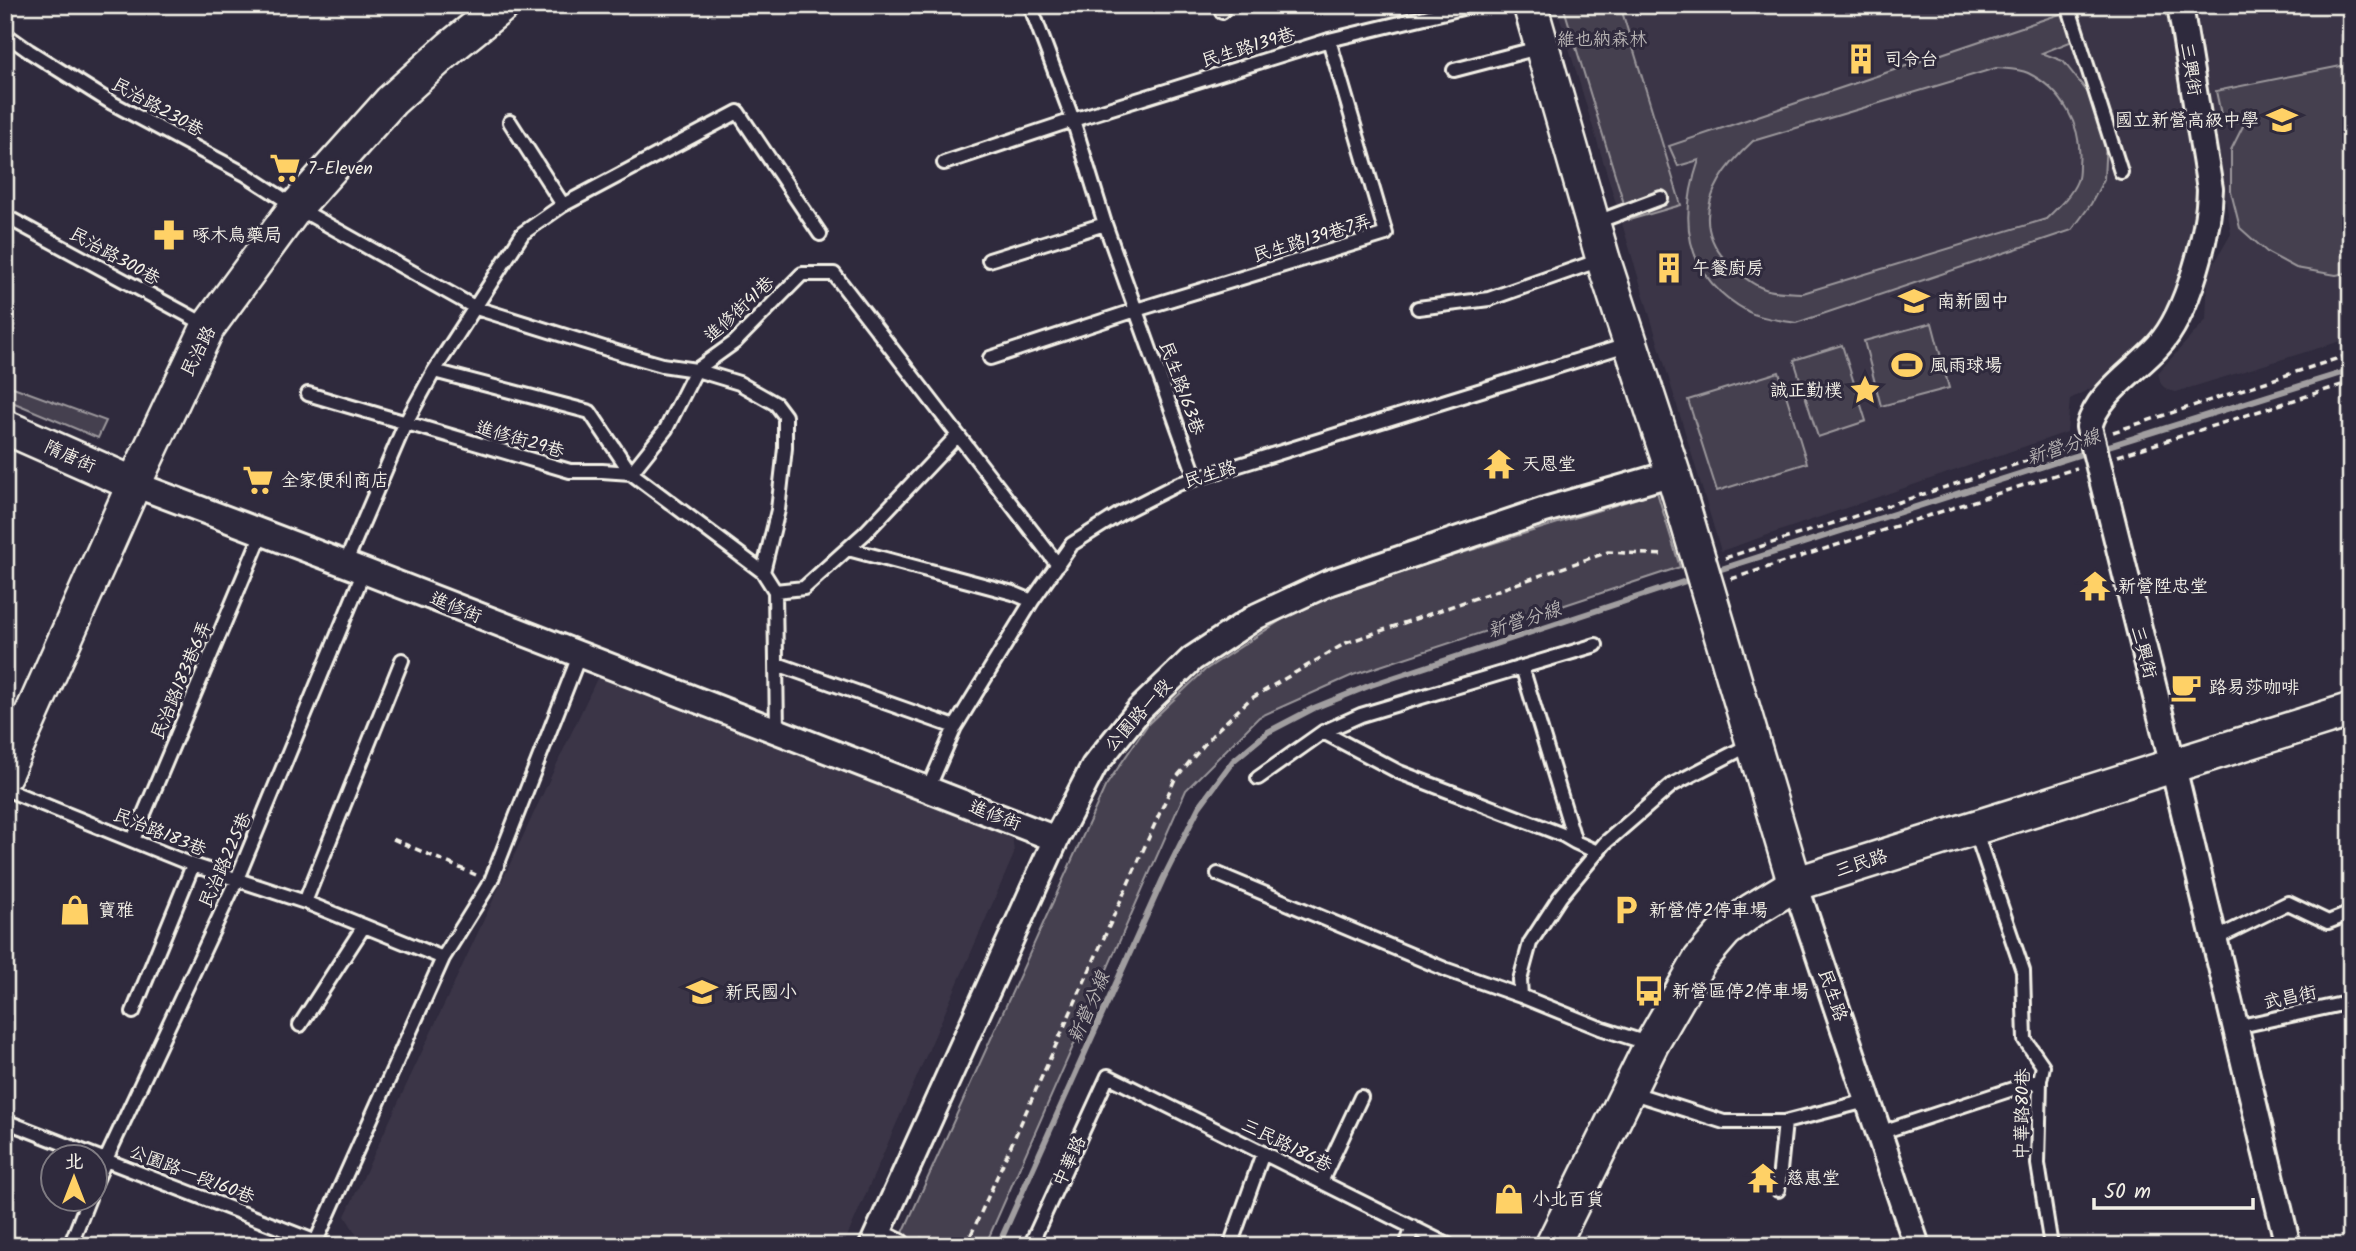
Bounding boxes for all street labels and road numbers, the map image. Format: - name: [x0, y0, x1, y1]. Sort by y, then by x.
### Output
- street label: 民生路139巷: [1198, 20, 1299, 76]
- street label: 三興街: [2171, 40, 2208, 98]
- street label: 民治路230巷: [106, 71, 209, 146]
- street label: 民生路139巷7弄: [1249, 208, 1375, 271]
- street label: 民治路300巷: [63, 220, 165, 294]
- street label: 進修街41巷: [698, 270, 782, 351]
- street label: 民治路: [174, 321, 225, 382]
- street label: 民生路163巷: [1150, 338, 1211, 439]
- street label: 進修街29巷: [472, 414, 567, 467]
- street label: 隋唐街: [39, 433, 100, 482]
- street label: 民生路: [1180, 454, 1240, 497]
- street label: 進修街: [425, 585, 486, 632]
- street label: 民治路183巷6弄: [144, 617, 220, 745]
- street label: 三興街: [2122, 623, 2164, 682]
- street label: 公園路一段: [1098, 673, 1180, 759]
- street label: 進修街: [964, 793, 1025, 840]
- street label: 民治路183巷: [108, 801, 211, 865]
- street label: 民治路225巷: [192, 808, 260, 913]
- street label: 三民路: [1831, 842, 1892, 887]
- street label: 民生路: [1809, 965, 1854, 1026]
- street label: 武昌街: [2261, 979, 2320, 1018]
- street label: 中華路80巷: [2008, 1068, 2039, 1160]
- street label: 三民路186巷: [1236, 1112, 1337, 1181]
- street label: 中華路: [1046, 1131, 1095, 1192]
- street label: 公園路一段160巷: [124, 1138, 259, 1213]

